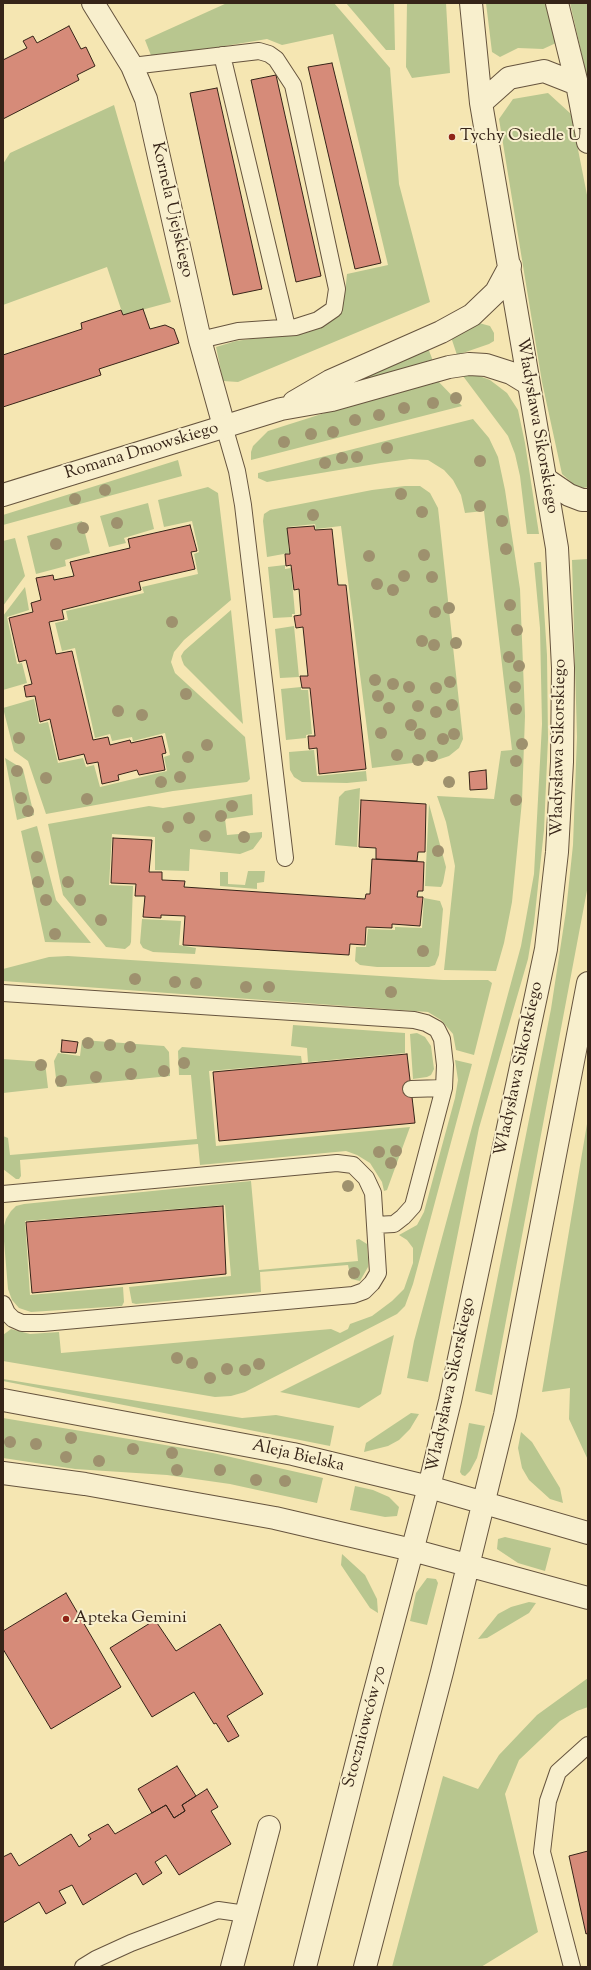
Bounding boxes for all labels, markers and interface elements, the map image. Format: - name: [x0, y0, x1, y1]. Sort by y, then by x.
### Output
- place label: Tychy Osiedle U: [460, 127, 582, 147]
- marker: Tychy Osiedle U: [447, 132, 457, 142]
- street label: Kornela Ujejskiego: [145, 140, 197, 280]
- street label: Władysława Sikorskiego: [510, 337, 562, 515]
- street label: Romana Dmowskiego: [63, 419, 221, 485]
- street label: Władysława Sikorskiego: [548, 659, 572, 837]
- street label: Władysława Sikorskiego: [492, 980, 548, 1158]
- street label: Władysława Sikorskiego: [424, 1296, 480, 1474]
- street label: Aleja Bielska: [250, 1436, 346, 1478]
- place label: Apteka Gemini: [74, 1609, 187, 1629]
- marker: Apteka Gemini: [61, 1614, 71, 1624]
- street label: Stoczniowców 70: [340, 1664, 392, 1790]

